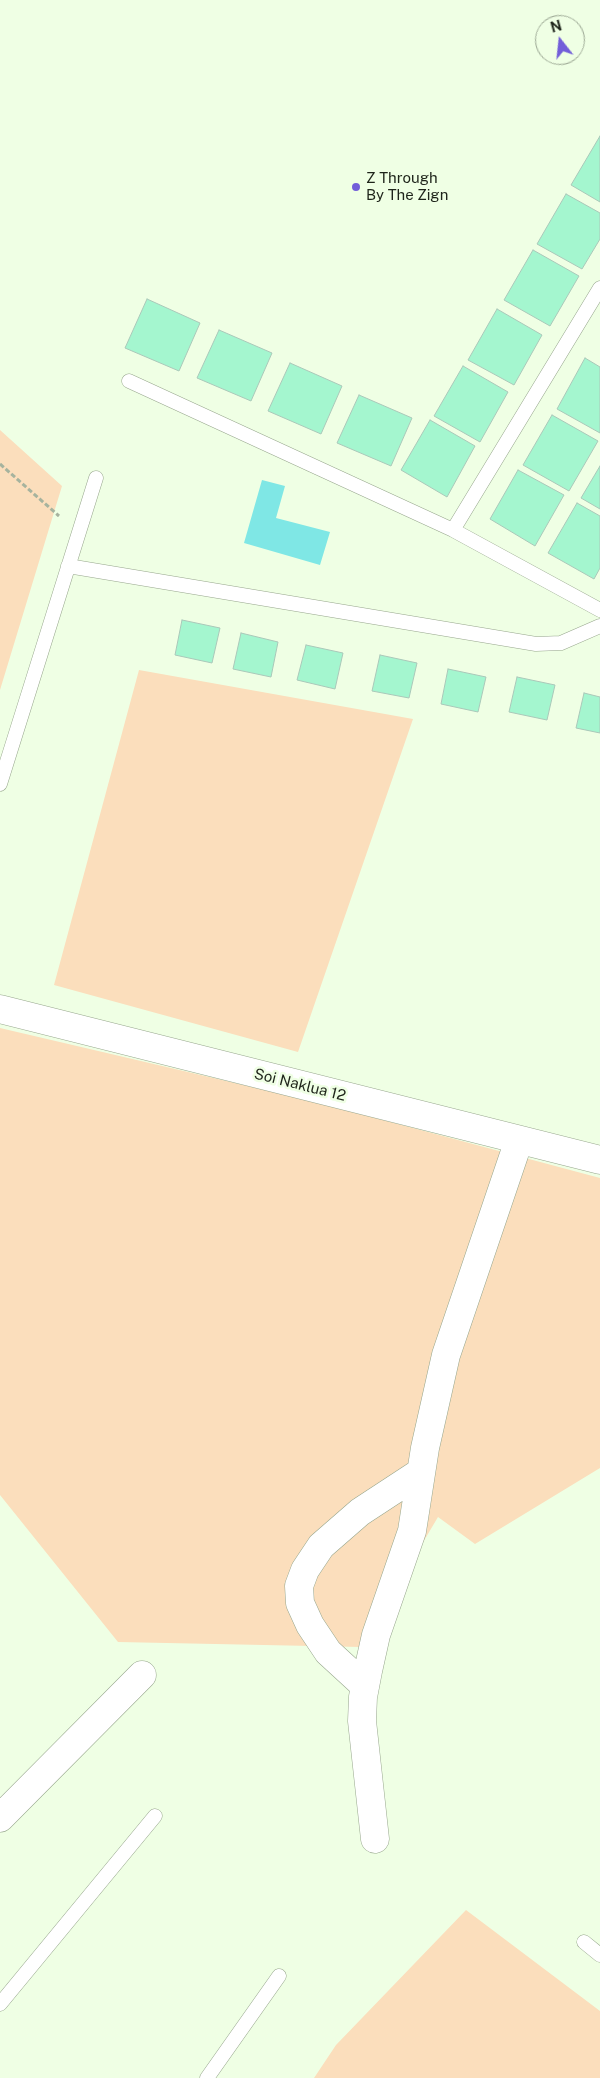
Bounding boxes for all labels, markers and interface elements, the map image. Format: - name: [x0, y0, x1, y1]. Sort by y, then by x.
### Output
- north arrow: [535, 15, 585, 65]
- text: N: [549, 17, 564, 36]
- place label: Z Through By The Zign: [366, 169, 448, 204]
- marker: Z Through By The Zign: [350, 181, 362, 193]
- street label: Soi Naklua 12: [252, 1065, 348, 1105]

